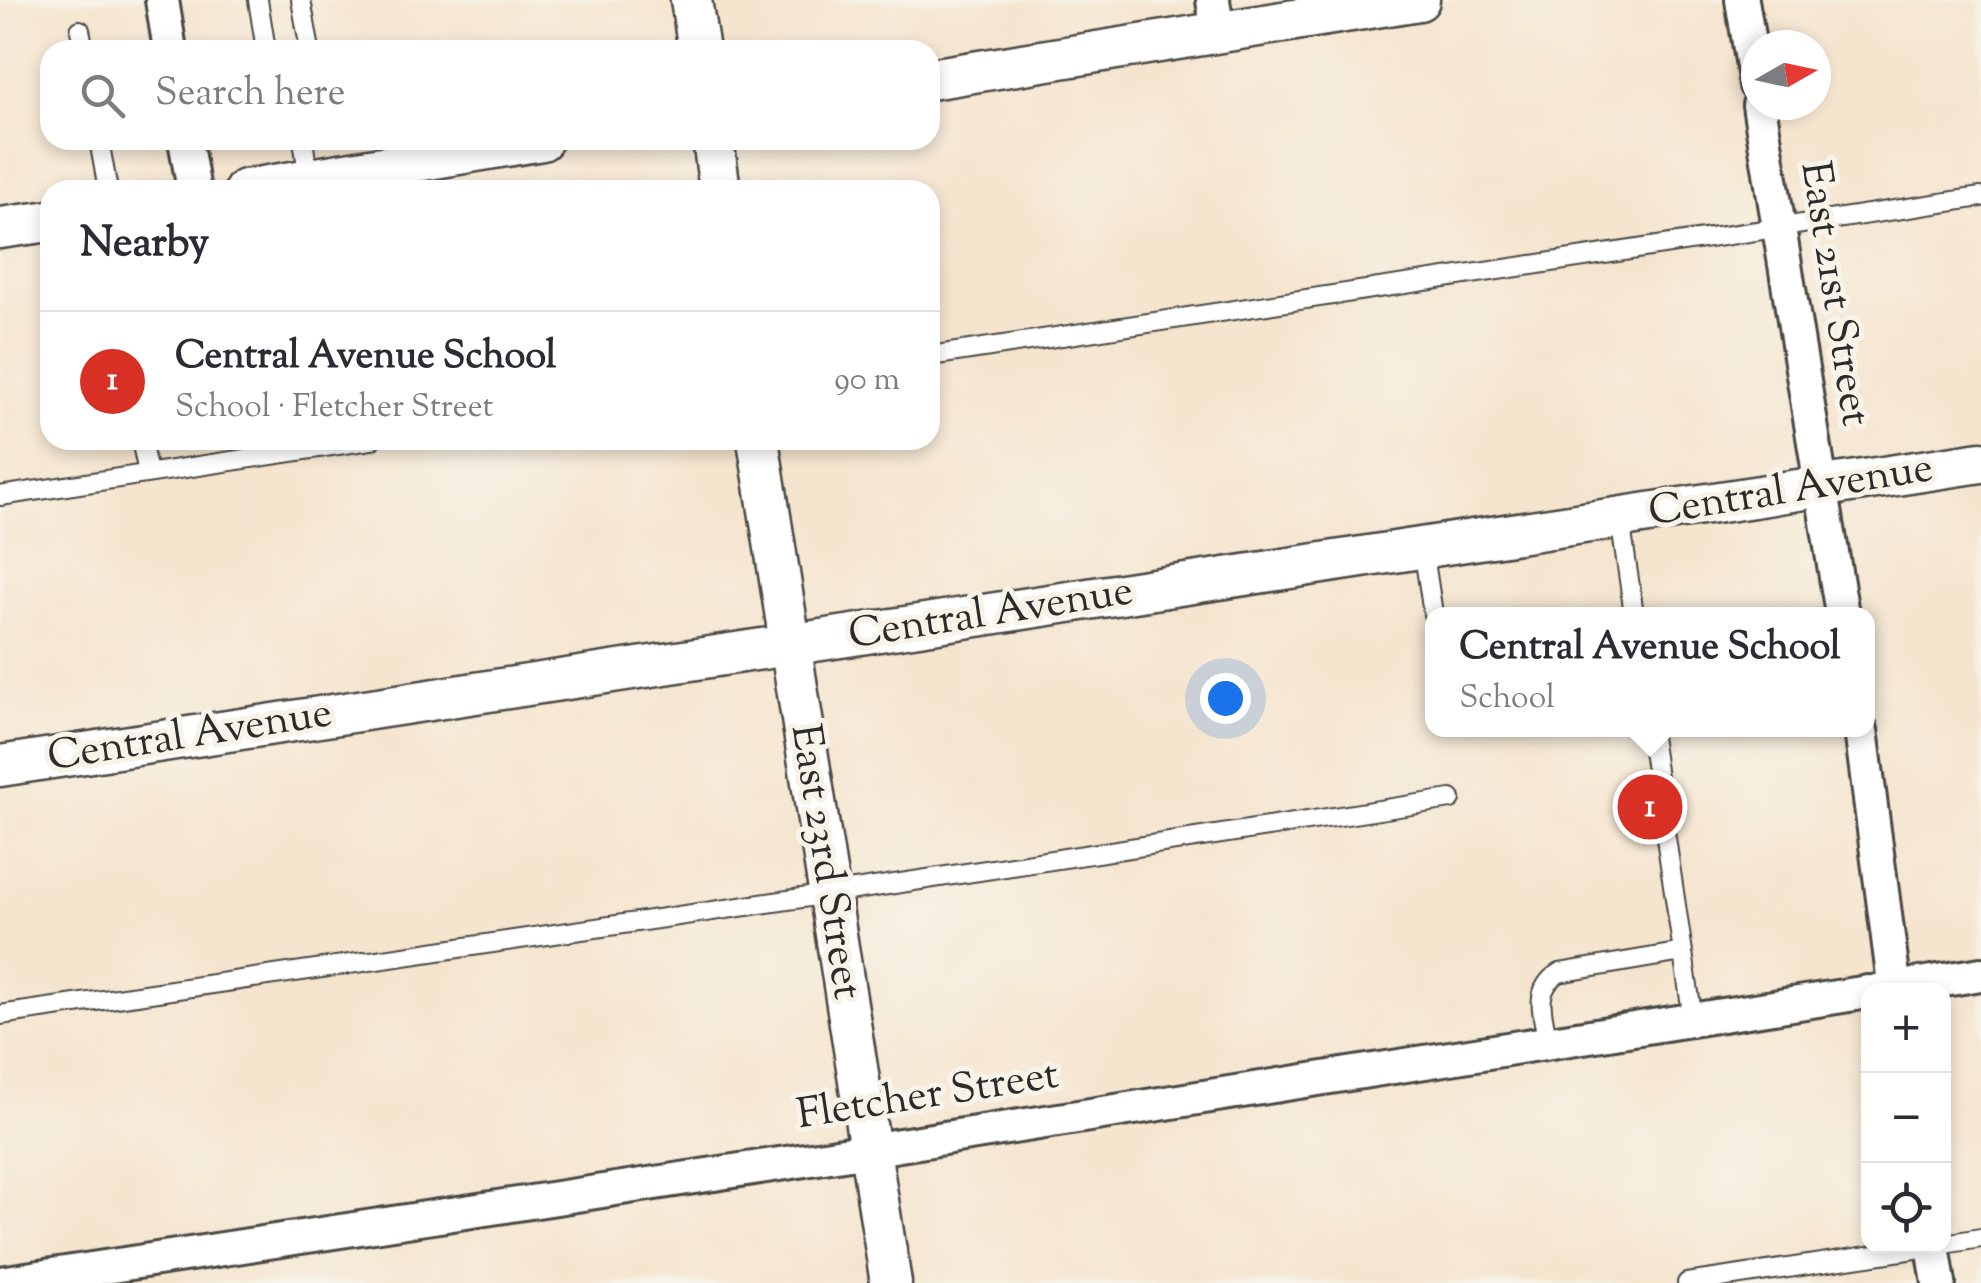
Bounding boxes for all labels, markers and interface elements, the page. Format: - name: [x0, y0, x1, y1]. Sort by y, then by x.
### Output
- north arrow: [1741, 30, 1831, 120]
- search box: [40, 40, 940, 150]
- icon: search: [75, 68, 130, 123]
- text: Search here: [155, 68, 346, 122]
- street label: East 21st Street: [1783, 158, 1883, 430]
- text: Nearby: [80, 215, 209, 275]
- text: Central Avenue School: [175, 331, 556, 385]
- text: 1: [107, 358, 118, 404]
- text: 90 m: [834, 358, 900, 404]
- text: School · Fletcher Street: [175, 385, 493, 431]
- street label: Central Avenue: [1645, 440, 1937, 544]
- street label: Central Avenue: [845, 563, 1137, 667]
- popup: [1425, 607, 1875, 737]
- text: Central Avenue School: [1459, 622, 1841, 676]
- your location: [1200, 673, 1251, 724]
- text: School: [1459, 676, 1555, 722]
- street label: Central Avenue: [44, 685, 336, 789]
- street label: East 23rd Street: [773, 720, 875, 1004]
- pin: 1: [1618, 770, 1682, 844]
- map controls: [1861, 983, 1951, 1253]
- button: +: [1861, 983, 1951, 1073]
- street label: Fletcher Street: [793, 1047, 1063, 1147]
- button: −: [1861, 1073, 1951, 1163]
- button: locate: [1861, 1163, 1951, 1253]

